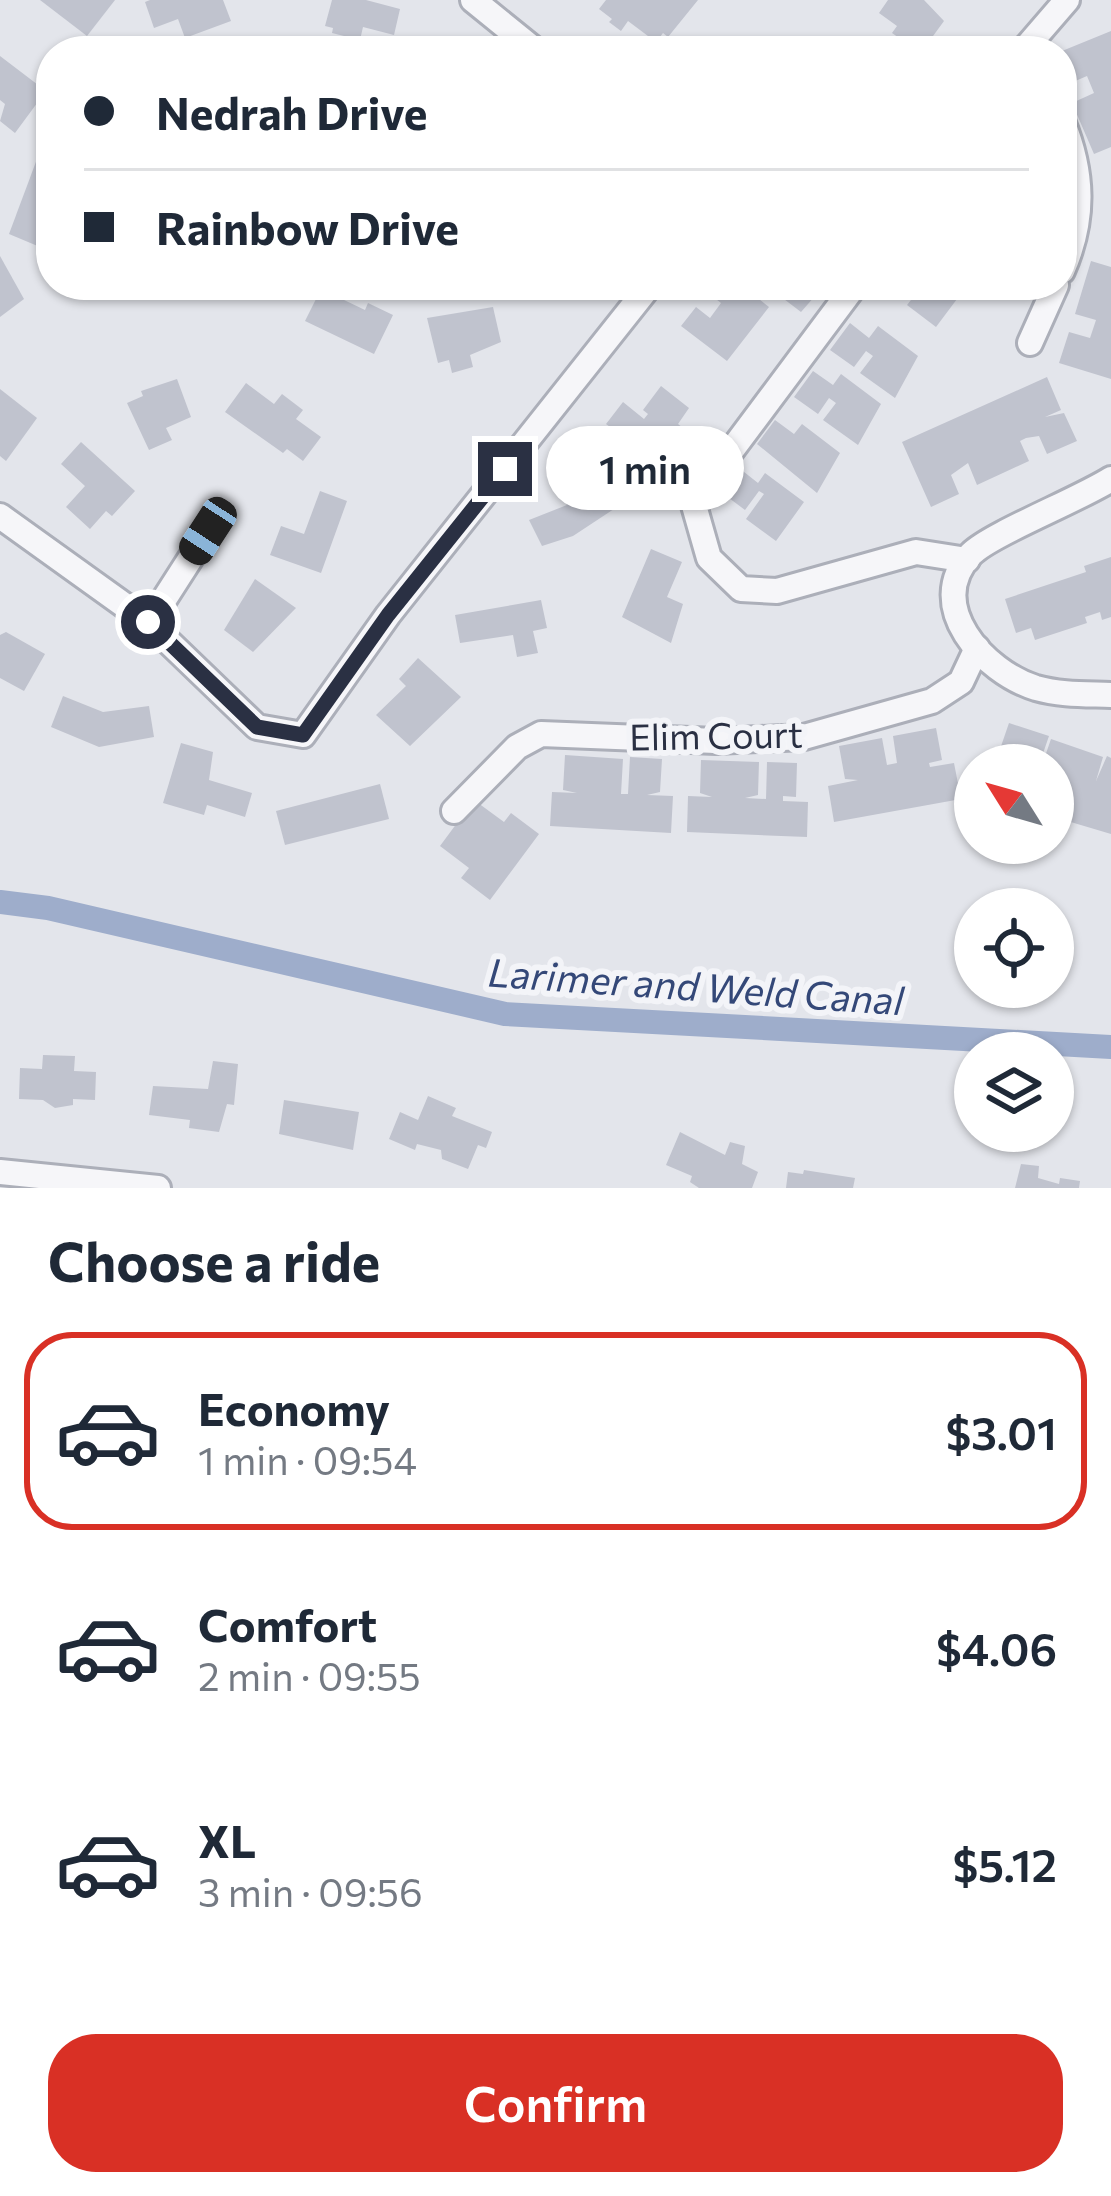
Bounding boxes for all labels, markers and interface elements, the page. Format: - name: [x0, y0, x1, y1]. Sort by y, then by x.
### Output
- text: Nedrah Drive: [156, 84, 428, 139]
- text: Rainbow Drive: [156, 199, 459, 254]
- callout: 1 min: [547, 427, 745, 511]
- route end: [478, 442, 532, 496]
- text: 1 min: [599, 444, 691, 492]
- car: [173, 491, 243, 571]
- route start: [121, 595, 175, 649]
- street label: Elim Court: [629, 710, 803, 758]
- north arrow: [954, 744, 1074, 864]
- map controls: [954, 744, 1074, 1152]
- button: locate: [954, 888, 1074, 1008]
- water label: Larimer and Weld Canal: [487, 947, 906, 1024]
- button: layers: [954, 1032, 1074, 1152]
- text: Choose a ride: [48, 1227, 380, 1293]
- icon: car: [54, 1377, 162, 1485]
- text: Economy: [198, 1380, 390, 1435]
- text: $3.01: [945, 1404, 1057, 1459]
- text: 1 min · 09:54: [198, 1435, 417, 1483]
- icon: car: [54, 1593, 162, 1701]
- text: Comfort: [198, 1596, 377, 1651]
- text: $4.06: [936, 1620, 1057, 1675]
- text: 2 min · 09:55: [198, 1651, 421, 1699]
- icon: car: [54, 1809, 162, 1917]
- text: XL: [198, 1812, 256, 1867]
- text: $5.12: [952, 1836, 1057, 1891]
- text: 3 min · 09:56: [198, 1867, 423, 1915]
- button: Confirm: [48, 2034, 1063, 2172]

